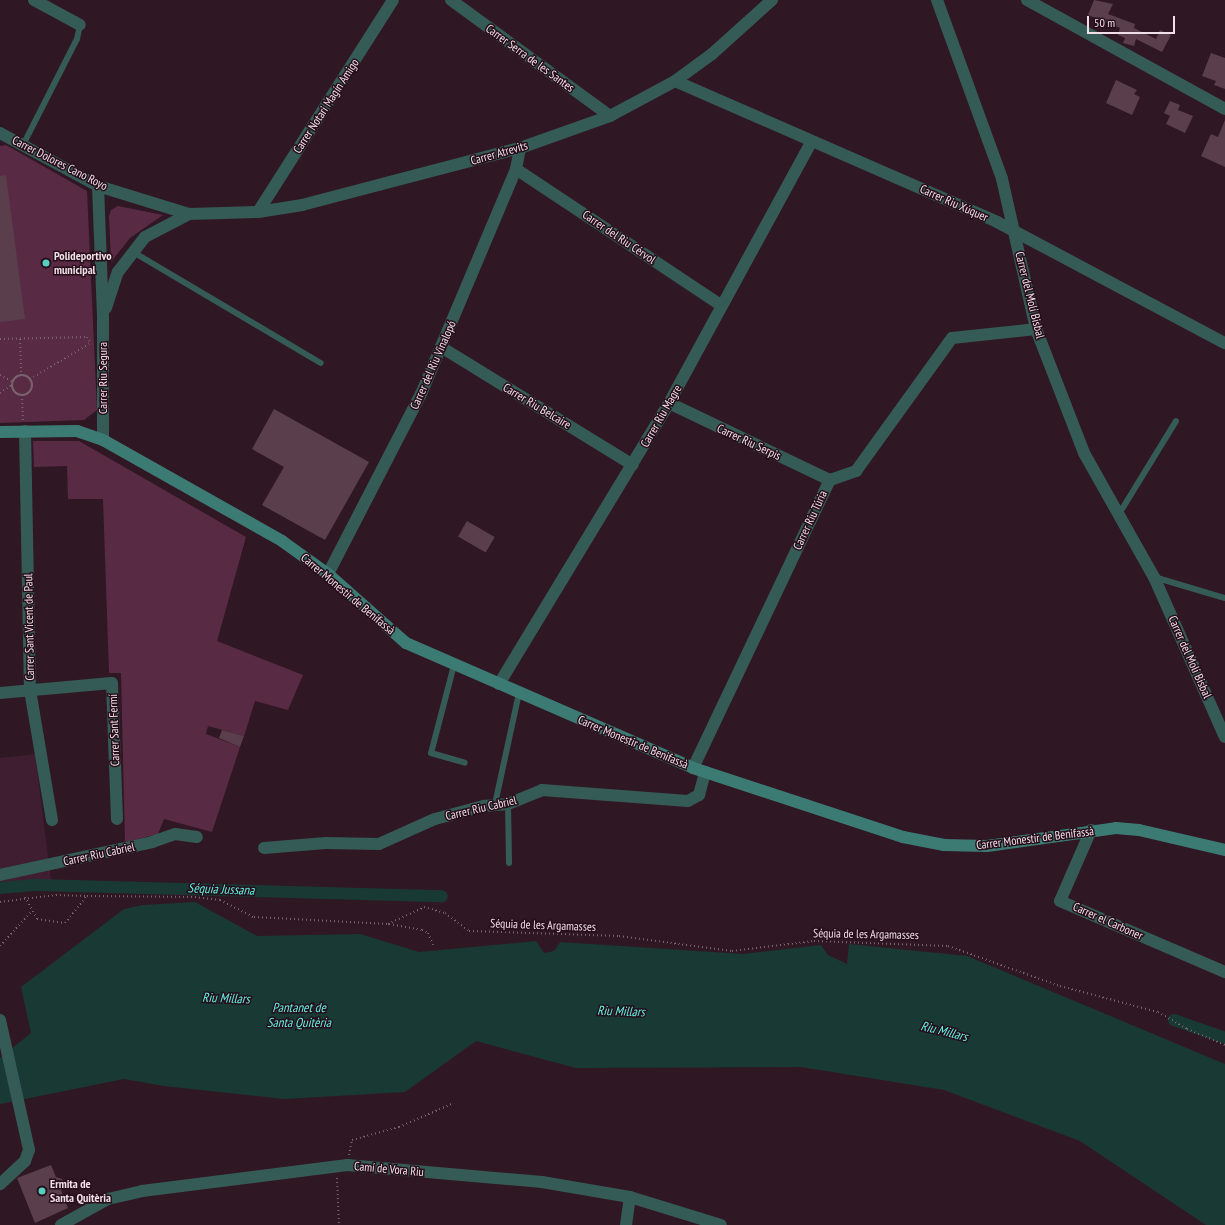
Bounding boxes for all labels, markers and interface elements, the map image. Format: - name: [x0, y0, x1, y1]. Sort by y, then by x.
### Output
- scale bar: [1089, 8, 1177, 34]
- text: 50 m: [1094, 15, 1115, 30]
- street label: Carrer Serra de les Santes: [483, 21, 577, 95]
- street label: Carrer Notari Magín Amigo: [290, 56, 362, 156]
- street label: Carrer Dolores Cano Royo: [10, 133, 110, 193]
- street label: Carrer Atrevits: [469, 138, 529, 168]
- street label: Carrer Riu Xúquer: [918, 181, 990, 225]
- street label: Carrer del Riu Cérvol: [580, 207, 658, 267]
- place label: Polideportivo municipal: [54, 249, 112, 277]
- street label: Carrer del Molí Bisbal: [1012, 250, 1048, 340]
- marker: Polideportivo municipal: [41, 258, 51, 268]
- street label: Carrer del Riu Vinalopó: [407, 318, 459, 412]
- street label: Carrer Riu Segura: [96, 342, 110, 414]
- street label: Carrer Riu Belcaire: [500, 380, 574, 432]
- street label: Carrer Riu Magre: [637, 382, 685, 450]
- street label: Carrer Riu Serpis: [715, 421, 783, 463]
- street label: Carrer Riu Túria: [790, 488, 830, 552]
- street label: Carrer Monestir de Benifassà: [298, 550, 398, 638]
- street label: Carrer Sant Vicent de Paul: [21, 573, 37, 681]
- street label: Carrer del Molí Bisbal: [1165, 613, 1215, 701]
- street label: Carrer Sant Fermí: [106, 694, 122, 766]
- street label: Carrer Monestir de Benifassà: [576, 712, 690, 772]
- street label: Carrer Riu Cabriel: [444, 793, 518, 823]
- street label: Carrer Monestir de Benifassà: [975, 824, 1095, 852]
- street label: Carrer Riu Cabriel: [62, 839, 136, 869]
- water label: Séquia Jussana: [187, 881, 255, 899]
- street label: Carrer el Carboner: [1071, 899, 1145, 943]
- street label: Séquia de les Argamasses: [490, 916, 596, 934]
- street label: Séquia de les Argamasses: [813, 926, 919, 942]
- water label: Riu Millars: [202, 990, 250, 1008]
- water label: Pantanet de Santa Quitèria: [267, 1001, 331, 1032]
- water label: Riu Millars: [597, 1003, 645, 1021]
- water label: Riu Millars: [919, 1019, 969, 1045]
- street label: Camí de Vora Riu: [353, 1159, 425, 1179]
- place label: Ermita de Santa Quitèria: [50, 1177, 111, 1205]
- marker: Ermita de Santa Quitèria: [37, 1186, 47, 1196]

